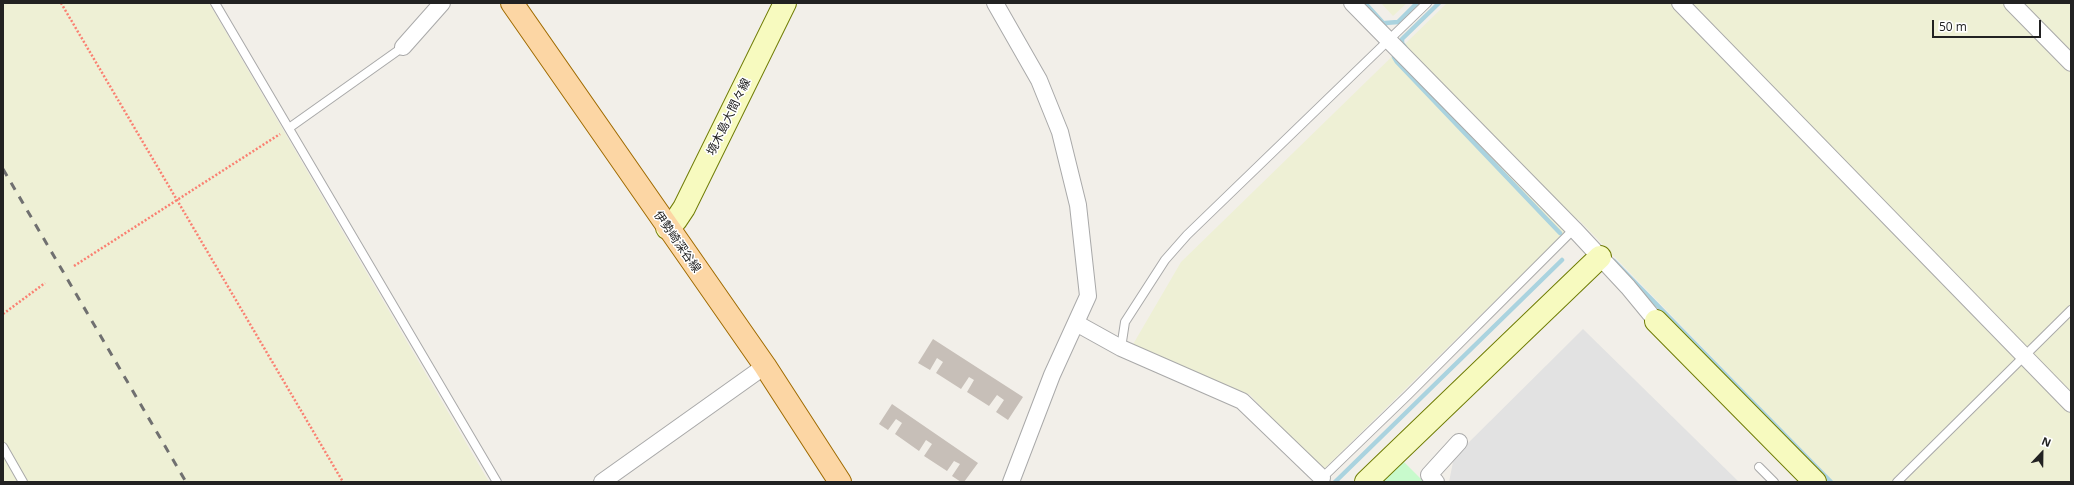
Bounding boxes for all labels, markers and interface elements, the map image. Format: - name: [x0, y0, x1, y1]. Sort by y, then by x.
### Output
- scale bar: [1934, 12, 2043, 38]
- text: 50 m: [1939, 18, 1967, 35]
- street label: 境木島大間々線: [704, 76, 754, 158]
- street label: 伊勢崎深谷線: [650, 208, 704, 276]
- north arrow: [2022, 433, 2062, 473]
- text: N: [2040, 433, 2054, 450]

